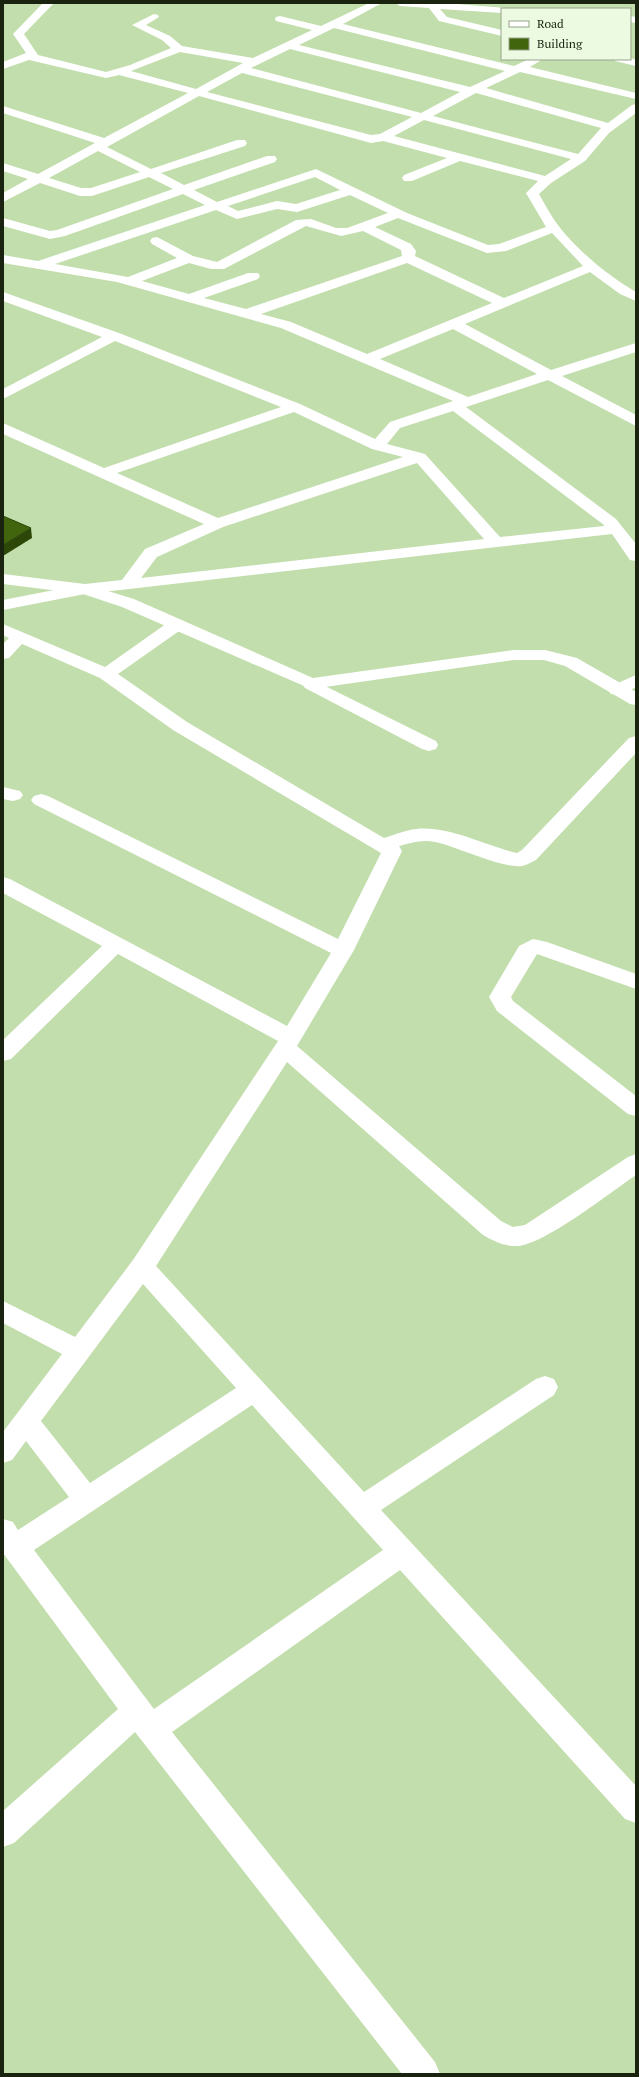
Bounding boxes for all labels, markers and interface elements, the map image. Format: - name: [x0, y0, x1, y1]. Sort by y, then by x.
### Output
- legend: [501, 8, 631, 60]
- text: Road: [537, 16, 564, 31]
- text: Building: [537, 36, 583, 51]

